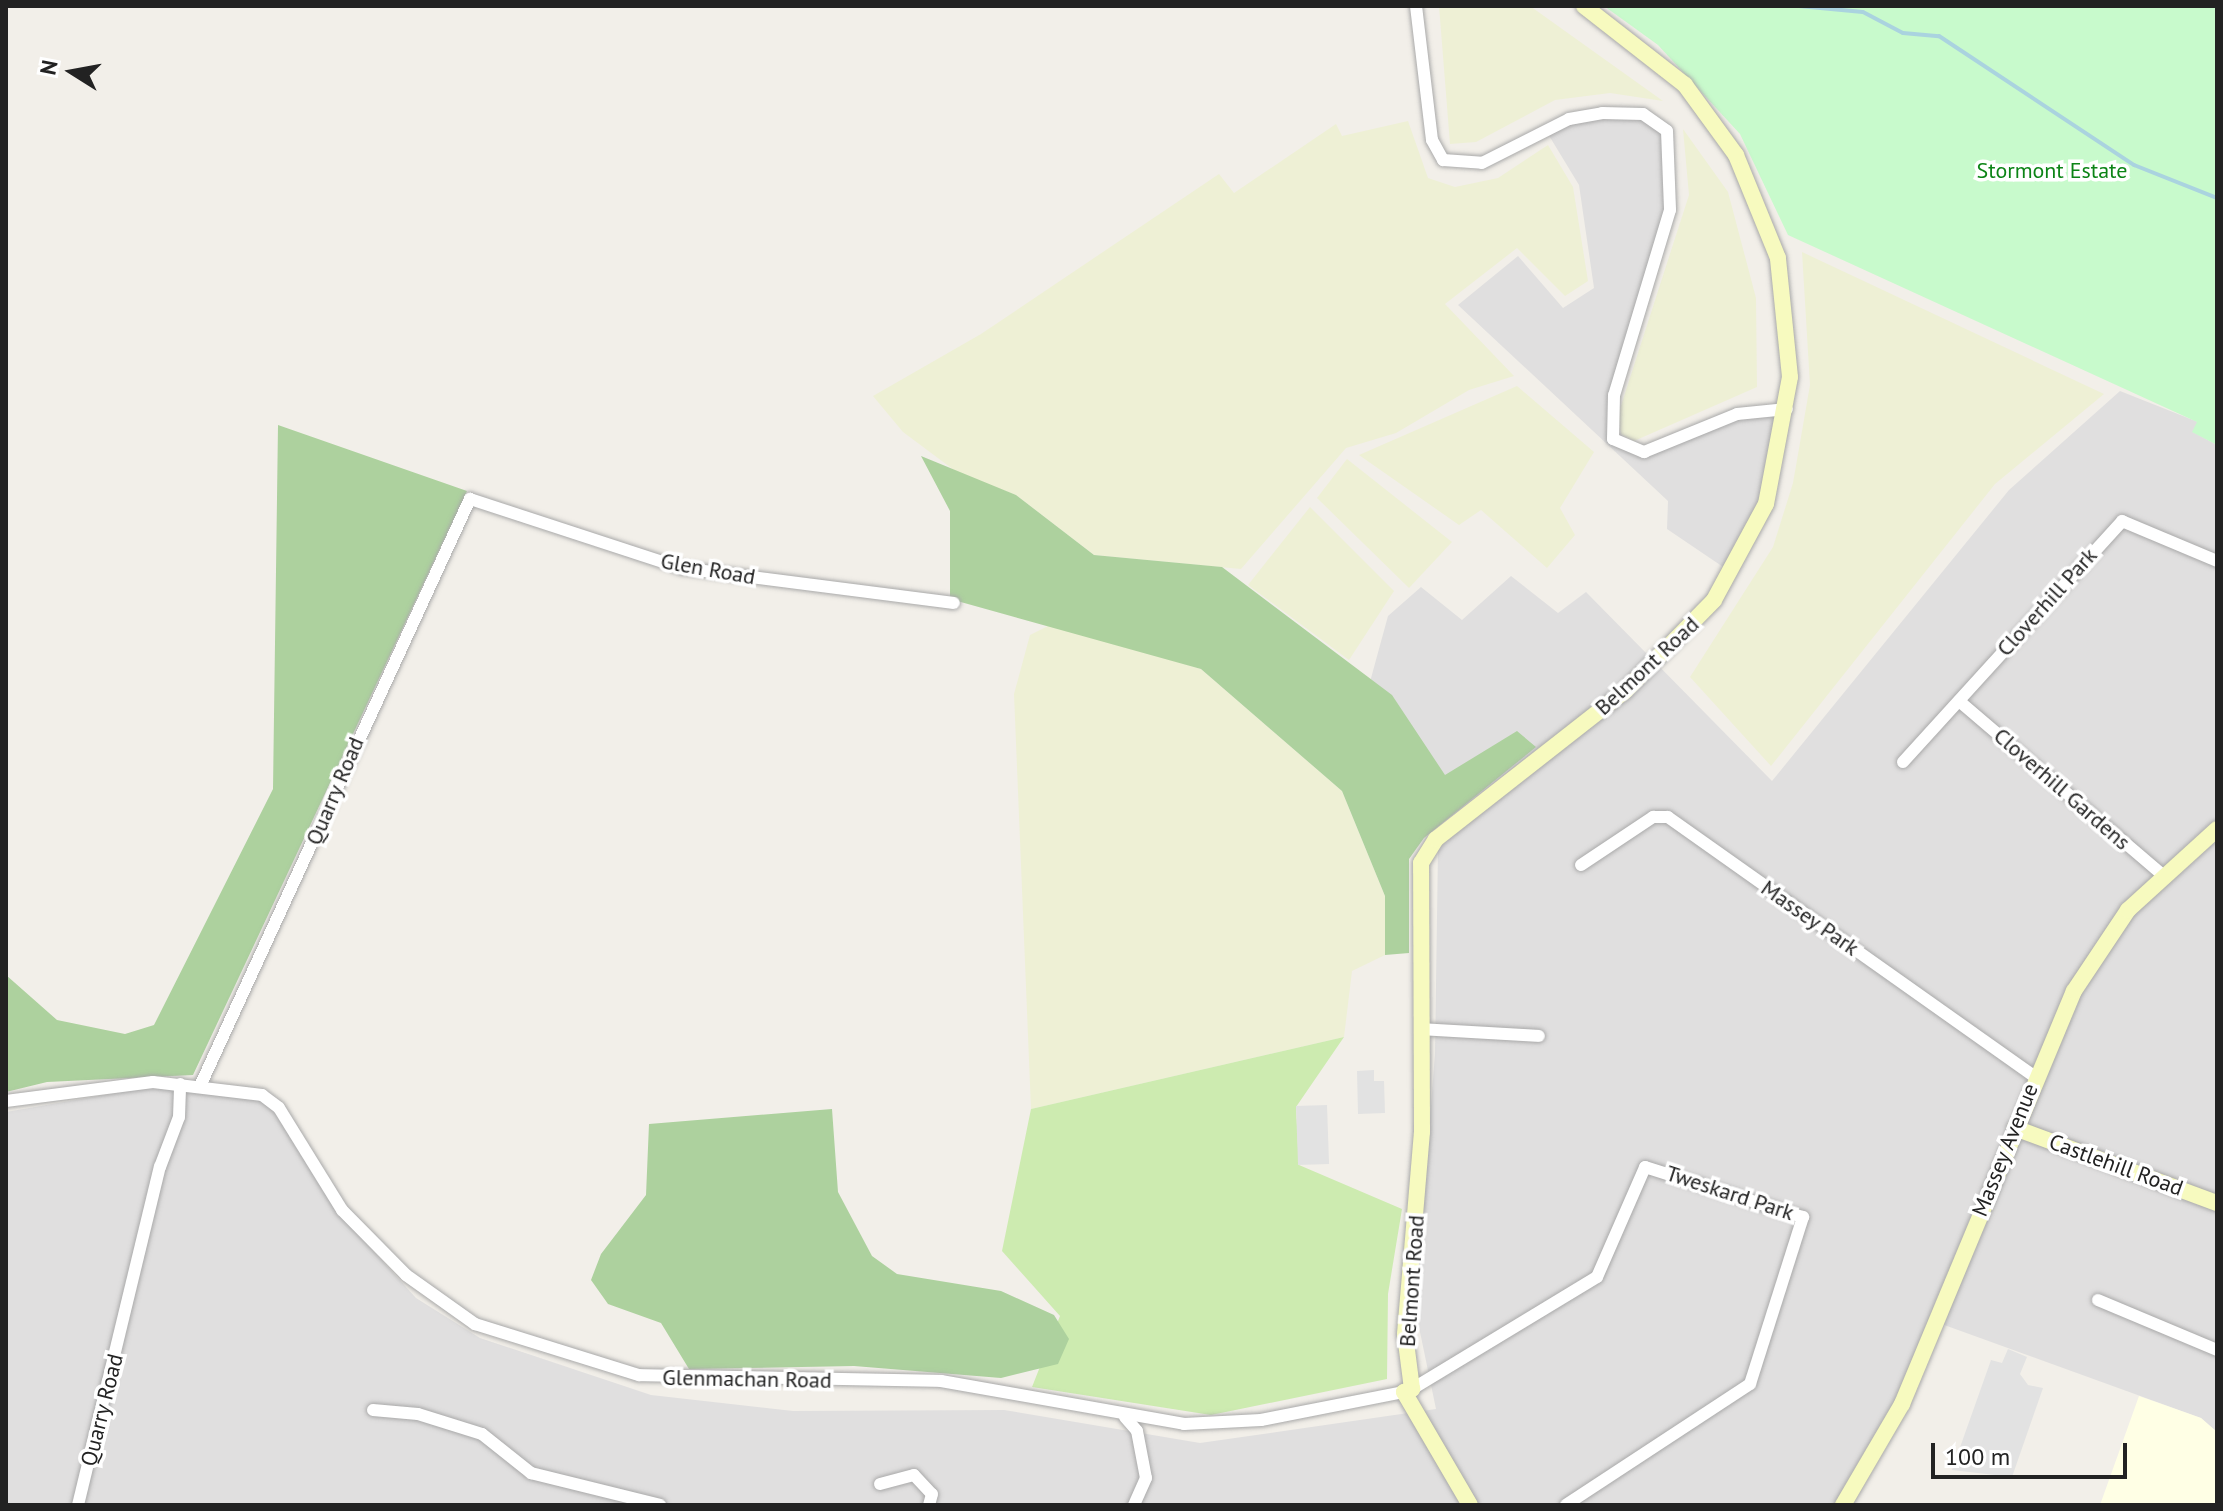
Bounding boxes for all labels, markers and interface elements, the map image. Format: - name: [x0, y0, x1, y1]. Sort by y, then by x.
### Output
- north arrow: [32, 32, 112, 112]
- text: N: [33, 58, 64, 77]
- park label: Stormont Estate: [1976, 158, 2128, 184]
- street label: Cloverhill Park: [1991, 542, 2103, 662]
- street label: Glen Road: [659, 548, 757, 590]
- street label: Belmont Road: [1590, 611, 1704, 721]
- street label: Cloverhill Gardens: [1988, 723, 2136, 855]
- street label: Quarry Road: [300, 733, 370, 849]
- street label: Massey Park: [1756, 874, 1864, 962]
- street label: Massey Avenue: [1966, 1079, 2044, 1221]
- street label: Castlehill Road: [2045, 1129, 2187, 1201]
- street label: Tweskard Park: [1663, 1160, 1797, 1226]
- street label: Belmont Road: [1394, 1214, 1430, 1348]
- street label: Quarry Road: [75, 1351, 129, 1469]
- street label: Glenmachan Road: [662, 1364, 832, 1394]
- scale bar: [1935, 1427, 2131, 1477]
- text: 100 m: [1945, 1441, 2010, 1472]

